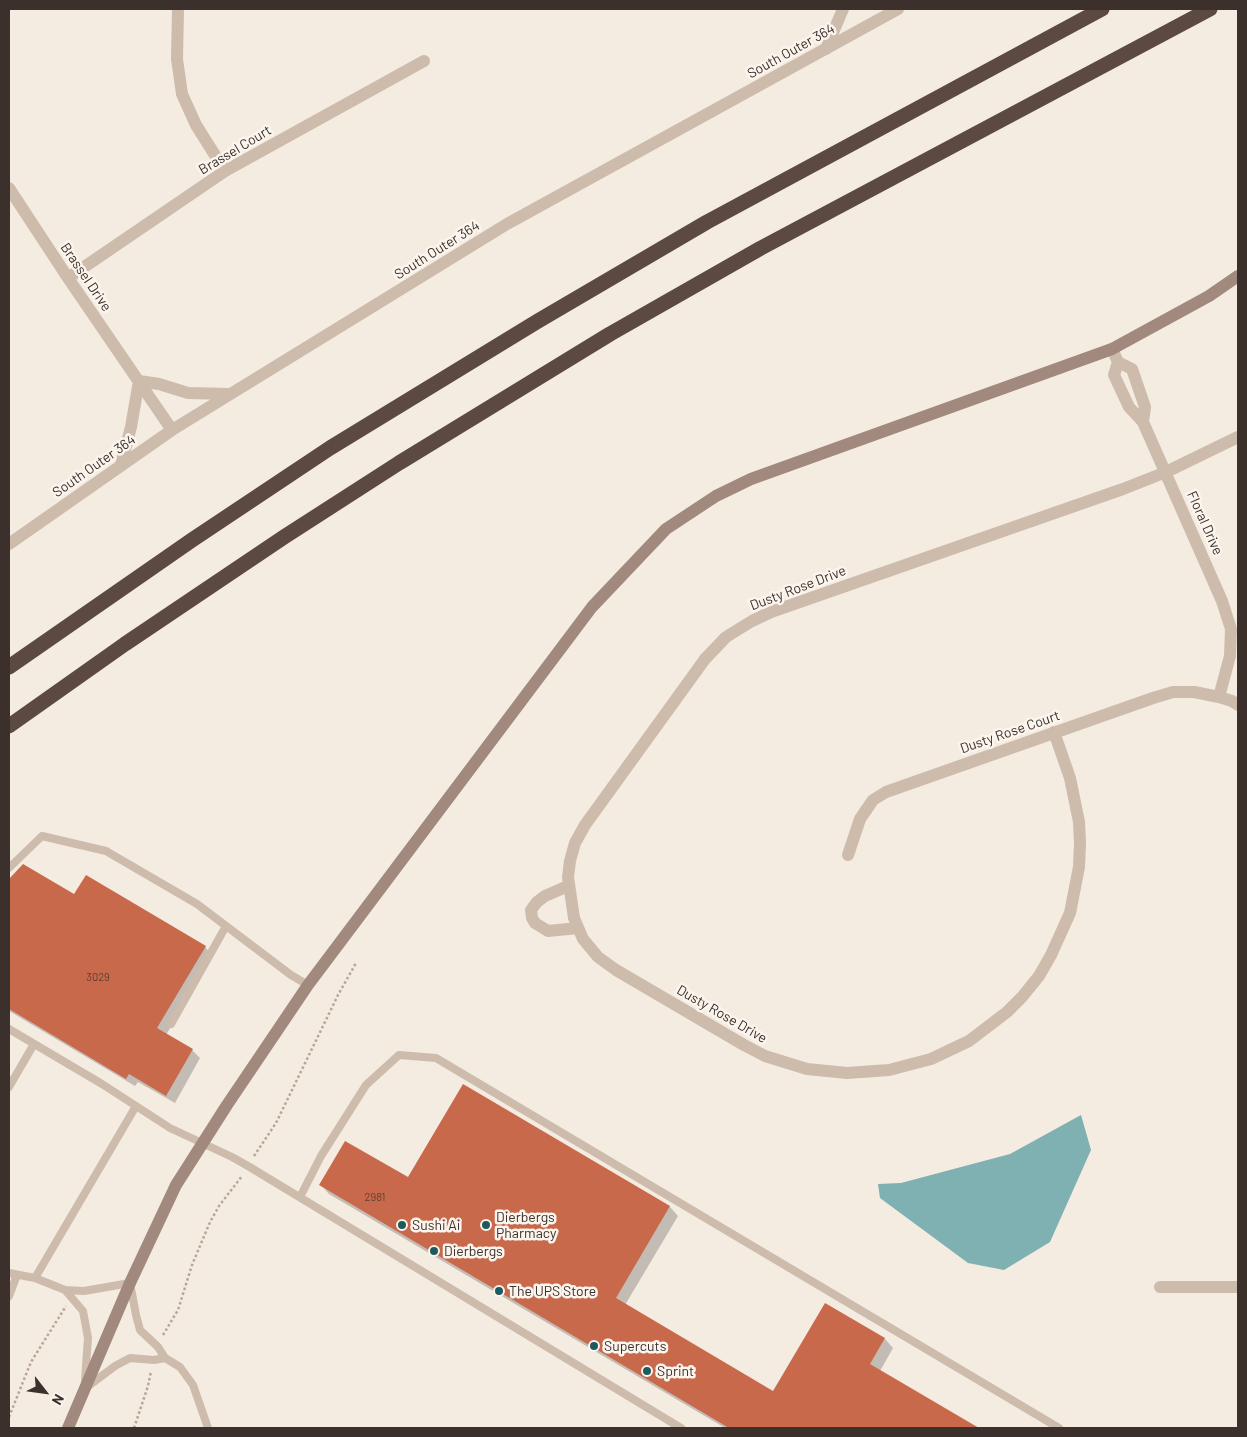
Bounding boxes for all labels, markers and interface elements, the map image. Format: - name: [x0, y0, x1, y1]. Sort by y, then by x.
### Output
- street label: South Outer 364: [744, 20, 838, 82]
- street label: Brassel Court: [196, 122, 274, 178]
- street label: South Outer 364: [391, 217, 483, 283]
- street label: Brassel Drive: [57, 240, 115, 314]
- street label: South Outer 364: [49, 431, 139, 501]
- street label: Floral Drive: [1183, 488, 1227, 558]
- street label: Dusty Rose Drive: [748, 562, 848, 614]
- street label: Dusty Rose Court: [958, 707, 1062, 757]
- house number: 3029: [86, 970, 110, 984]
- street label: Dusty Rose Drive: [674, 981, 770, 1047]
- house number: 2981: [365, 1190, 385, 1204]
- place label: Dierbergs Pharmacy: [496, 1209, 556, 1242]
- place label: Sushi Ai: [412, 1217, 460, 1233]
- marker: Sushi Ai: [396, 1219, 408, 1231]
- marker: Dierbergs Pharmacy: [480, 1219, 492, 1231]
- place label: Dierbergs: [444, 1243, 503, 1259]
- marker: Dierbergs: [428, 1245, 440, 1257]
- place label: The UPS Store: [509, 1283, 596, 1299]
- marker: The UPS Store: [493, 1285, 505, 1297]
- place label: Supercuts: [604, 1338, 666, 1354]
- marker: Supercuts: [588, 1340, 600, 1352]
- place label: Sprint: [657, 1363, 694, 1379]
- marker: Sprint: [641, 1365, 653, 1377]
- north arrow: [20, 1367, 70, 1417]
- text: N: [49, 1391, 68, 1408]

